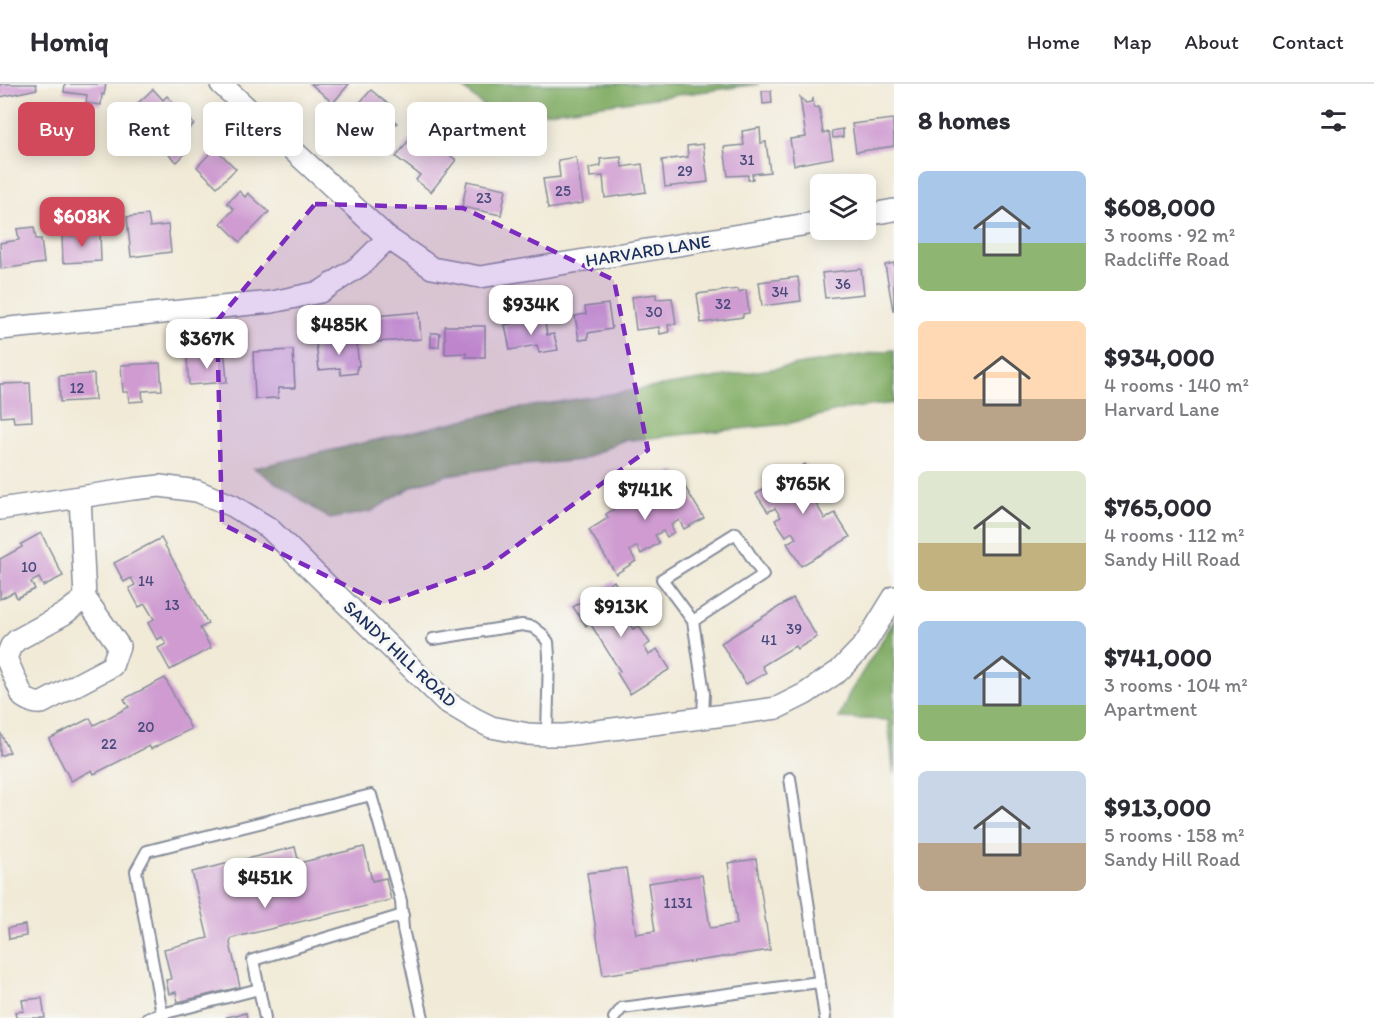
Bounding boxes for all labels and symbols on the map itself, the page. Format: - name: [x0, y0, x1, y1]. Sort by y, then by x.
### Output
- house number: 31: [739, 151, 755, 169]
- house number: 29: [677, 162, 693, 180]
- house number: 25: [555, 182, 571, 200]
- house number: 23: [476, 189, 492, 207]
- pin: $608K: [40, 197, 124, 248]
- street label: HARVARD LANE: [584, 230, 712, 272]
- house number: 36: [835, 275, 851, 293]
- house number: 34: [771, 283, 789, 301]
- pin: $934K: [489, 285, 573, 336]
- house number: 32: [715, 295, 731, 313]
- house number: 30: [645, 303, 663, 321]
- pin: $485K: [297, 305, 381, 356]
- pin: $367K: [165, 319, 249, 370]
- house number: 12: [70, 379, 85, 397]
- pin: $765K: [761, 464, 845, 515]
- pin: $741K: [603, 470, 687, 521]
- house number: 10: [21, 558, 37, 576]
- house number: 14: [138, 572, 154, 590]
- pin: $913K: [579, 587, 663, 638]
- house number: 13: [164, 596, 180, 614]
- street label: SANDY HILL ROAD: [339, 596, 461, 712]
- house number: 39: [786, 620, 802, 638]
- house number: 41: [761, 631, 777, 649]
- house number: 20: [137, 718, 155, 736]
- house number: 22: [101, 735, 117, 753]
- pin: $451K: [223, 858, 307, 909]
- house number: 1131: [663, 894, 693, 912]

